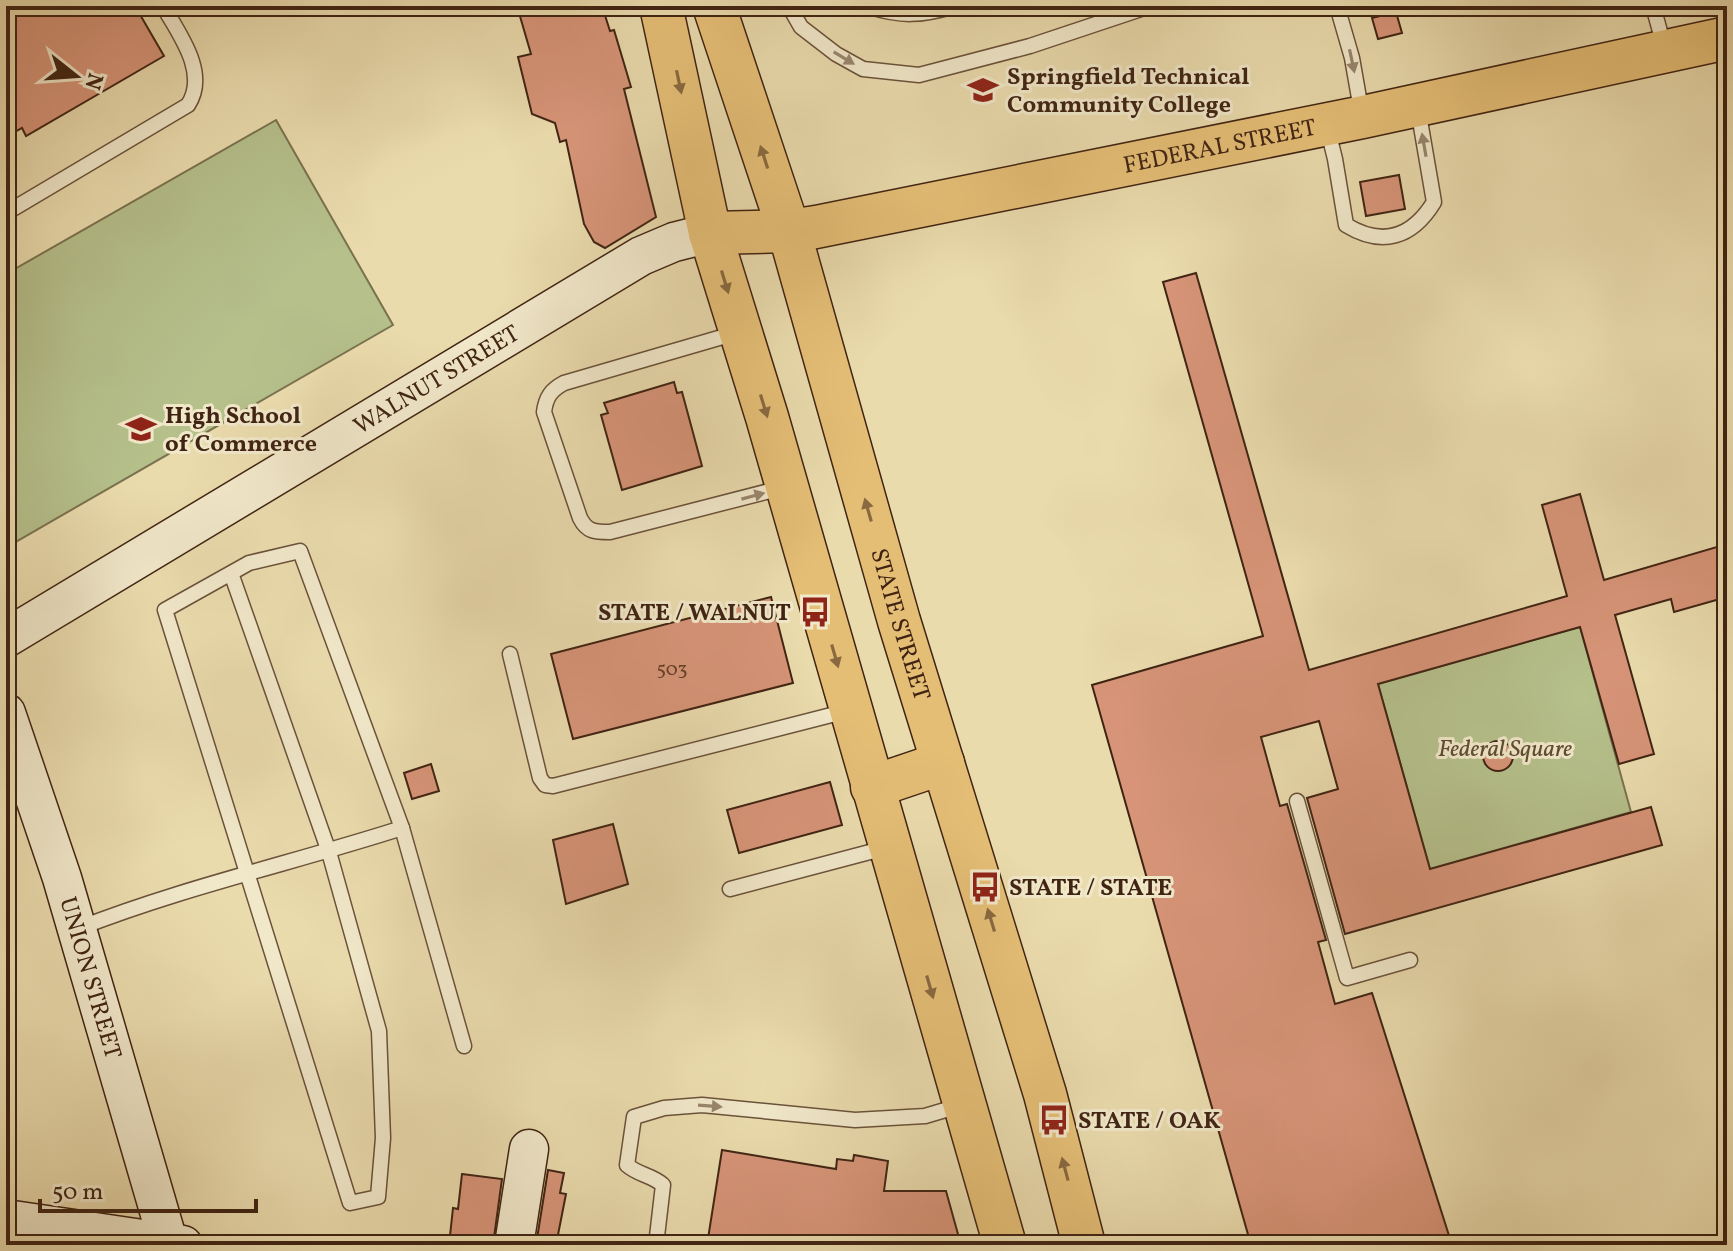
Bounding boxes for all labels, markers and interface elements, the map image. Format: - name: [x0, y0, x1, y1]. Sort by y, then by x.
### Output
- north arrow: [36, 36, 116, 116]
- one-way arrow: [1346, 49, 1359, 74]
- one-way arrow: [833, 51, 855, 65]
- place label: Springfield Technical Community College: [1007, 61, 1249, 123]
- text: N: [76, 69, 110, 93]
- one-way arrow: [673, 70, 685, 95]
- school or university icon: Springfield Technical Community College: [966, 73, 1000, 107]
- street label: FEDERAL STREET: [1121, 112, 1319, 184]
- one-way arrow: [1418, 132, 1430, 157]
- one-way arrow: [758, 145, 770, 169]
- one-way arrow: [719, 271, 732, 295]
- street label: WALNUT STREET: [348, 318, 527, 444]
- one-way arrow: [758, 394, 771, 418]
- place label: High School of Commerce: [165, 400, 317, 462]
- school or university icon: High School of Commerce: [124, 412, 158, 446]
- one-way arrow: [741, 489, 766, 501]
- one-way arrow: [861, 498, 874, 522]
- street label: STATE STREET: [860, 545, 938, 705]
- bus stop icon: STATE / WALNUT: [798, 595, 832, 629]
- place label: STATE / WALNUT: [598, 597, 791, 631]
- one-way arrow: [829, 644, 842, 668]
- house number: 503: [657, 656, 687, 684]
- park label: Federal Square: [1438, 733, 1572, 767]
- bus stop icon: STATE / STATE: [968, 870, 1002, 904]
- place label: STATE / STATE: [1009, 872, 1172, 906]
- street label: UNION STREET: [49, 893, 129, 1063]
- one-way arrow: [984, 908, 997, 932]
- one-way arrow: [924, 975, 937, 999]
- one-way arrow: [698, 1100, 723, 1113]
- bus stop icon: STATE / OAK: [1037, 1103, 1071, 1137]
- place label: STATE / OAK: [1078, 1105, 1221, 1139]
- one-way arrow: [1058, 1157, 1070, 1182]
- scale bar: [40, 1163, 256, 1213]
- text: 50 m: [52, 1176, 104, 1210]

